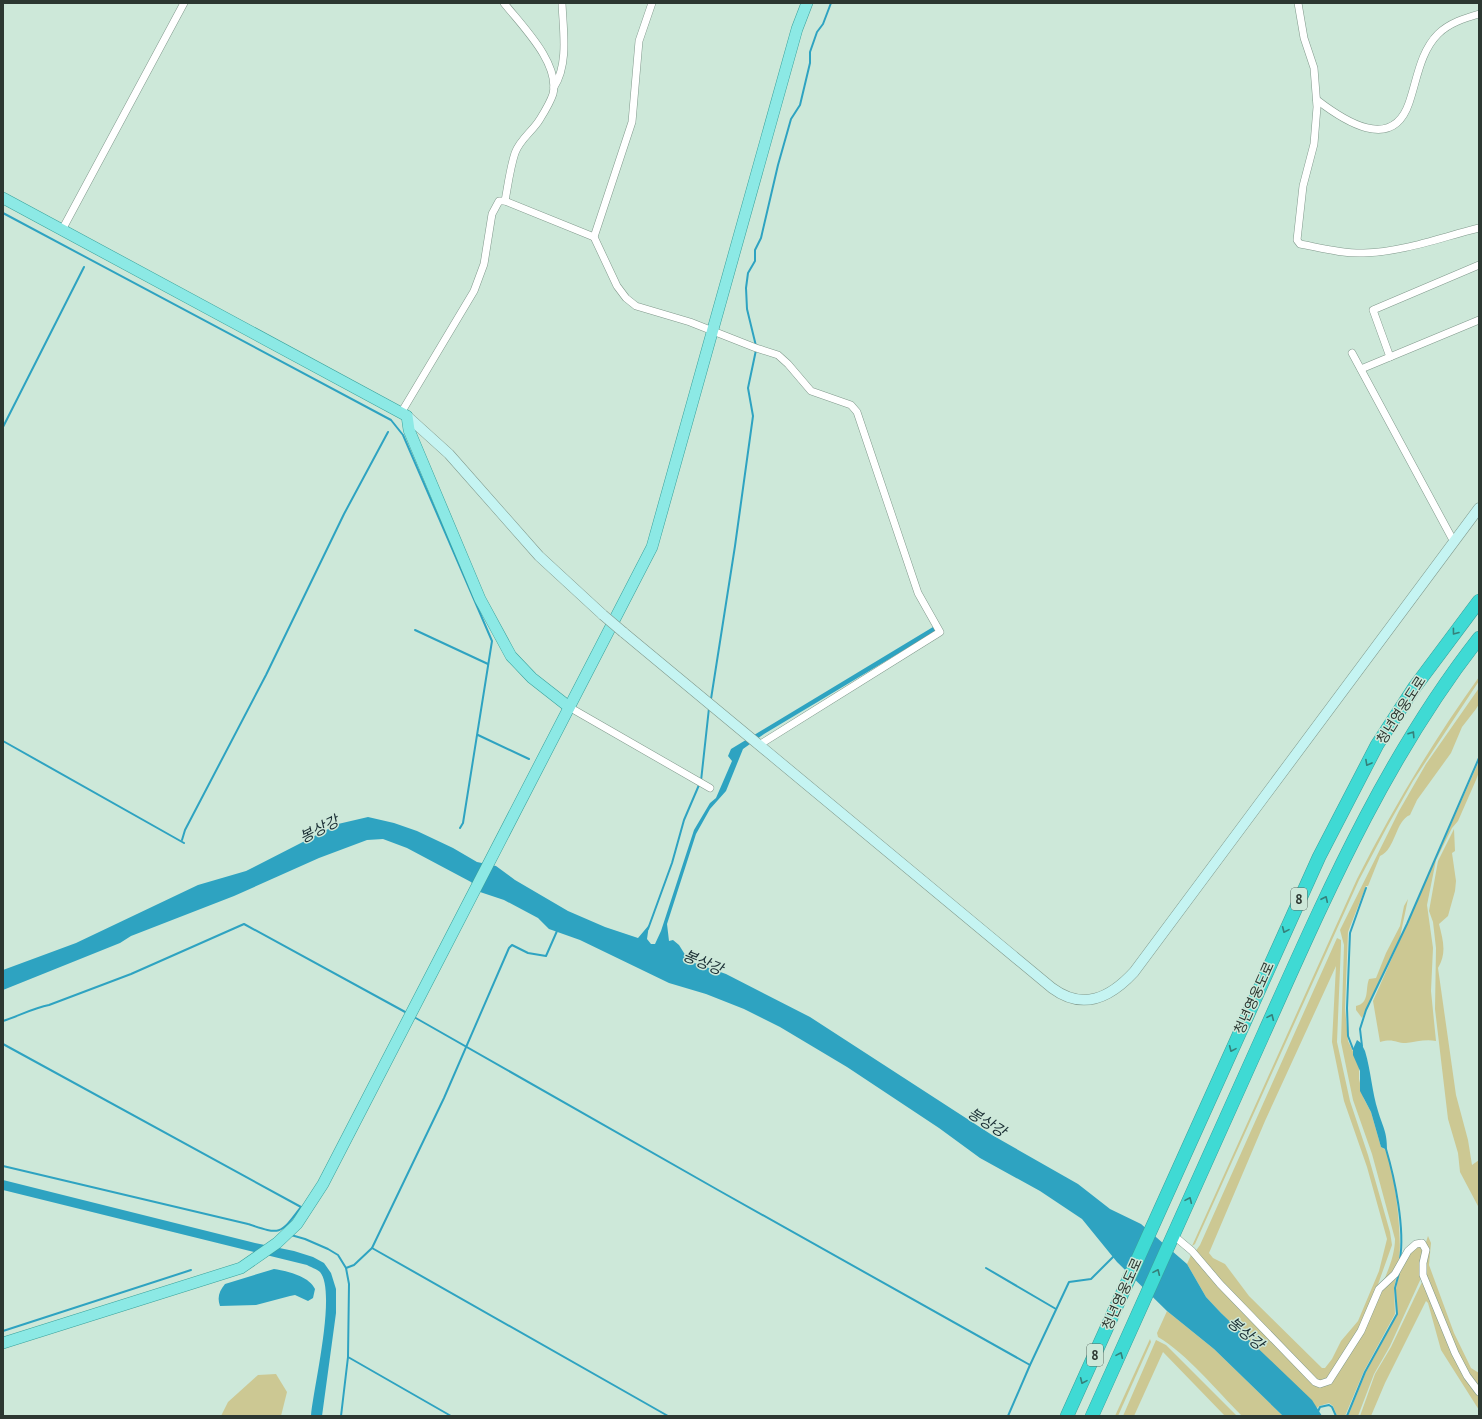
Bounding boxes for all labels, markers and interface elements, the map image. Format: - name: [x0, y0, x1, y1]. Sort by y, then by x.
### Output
- one-way arrow: [1453, 627, 1460, 634]
- street label: 청년영웅도로: [1372, 673, 1430, 747]
- one-way arrow: [1407, 732, 1414, 739]
- one-way arrow: [1365, 759, 1372, 766]
- water label: 봉상강: [296, 810, 344, 847]
- road number: 8: [1291, 888, 1307, 910]
- one-way arrow: [1320, 895, 1328, 902]
- one-way arrow: [1282, 926, 1290, 933]
- water label: 봉상강: [680, 945, 728, 979]
- street label: 청년영웅도로: [1230, 959, 1278, 1037]
- one-way arrow: [1266, 1014, 1274, 1021]
- one-way arrow: [1229, 1044, 1237, 1052]
- water label: 봉상강: [964, 1103, 1011, 1142]
- one-way arrow: [1185, 1196, 1193, 1203]
- street label: 청년영웅도로: [1098, 1255, 1146, 1333]
- one-way arrow: [1152, 1268, 1160, 1276]
- water label: 봉상강: [1224, 1312, 1270, 1355]
- road number: 8: [1087, 1344, 1103, 1366]
- one-way arrow: [1115, 1351, 1123, 1359]
- one-way arrow: [1080, 1376, 1088, 1384]

